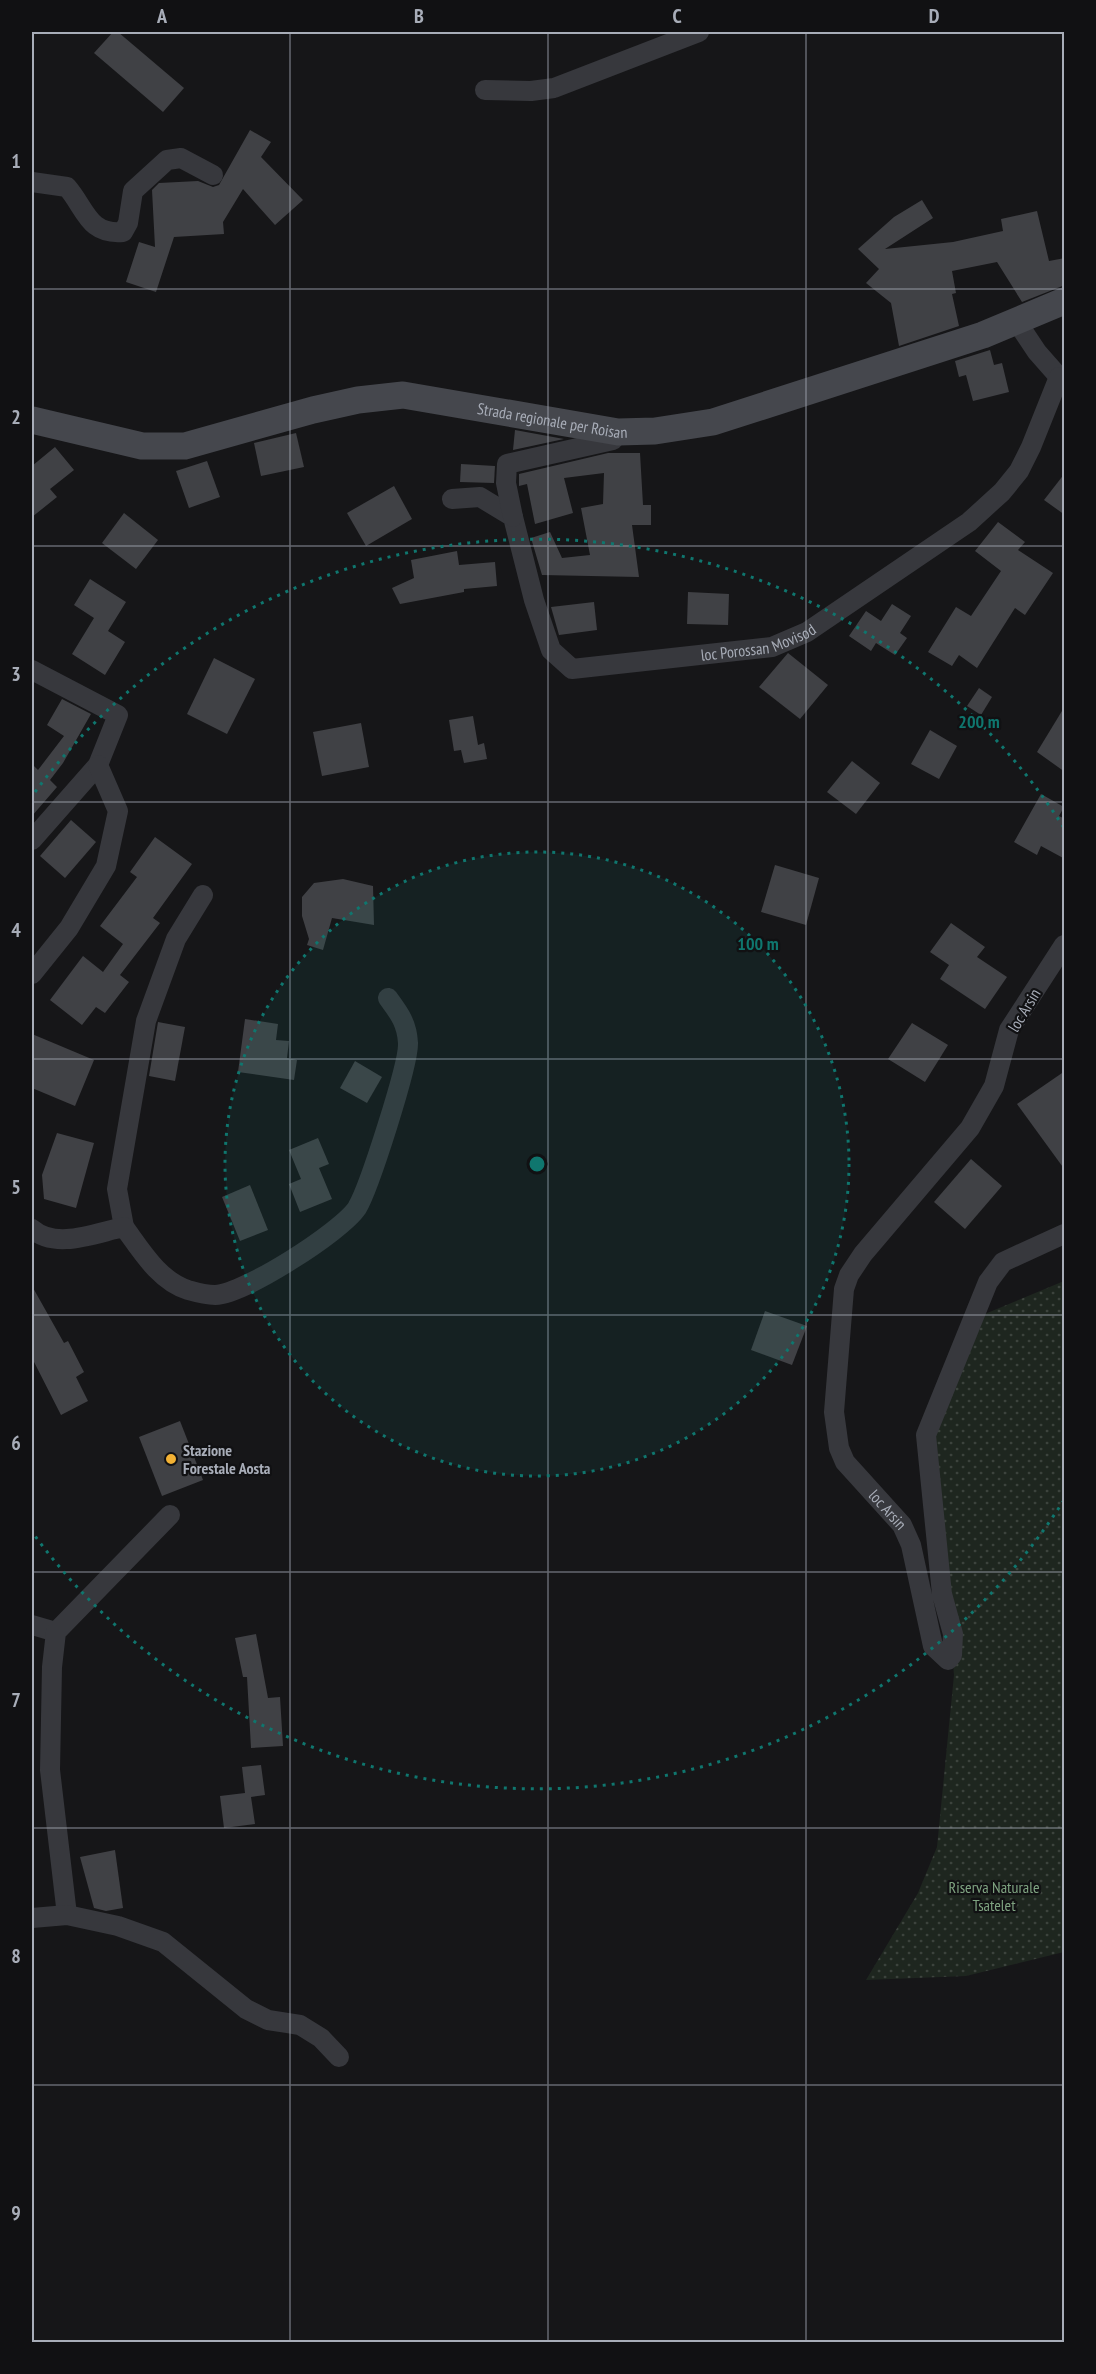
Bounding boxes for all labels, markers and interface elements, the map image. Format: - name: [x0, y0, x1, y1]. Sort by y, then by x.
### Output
- text: A: [156, 3, 168, 29]
- text: B: [414, 3, 424, 29]
- text: C: [672, 3, 682, 29]
- text: D: [929, 3, 940, 29]
- text: 1: [11, 148, 21, 174]
- street label: Strada regionale per Roisan: [476, 398, 628, 442]
- text: 2: [11, 404, 21, 430]
- street label: loc Porossan Movisod: [700, 619, 820, 665]
- text: 3: [11, 661, 21, 687]
- text: 200 m: [958, 710, 1000, 733]
- text: 4: [11, 917, 21, 943]
- text: 100 m: [737, 932, 779, 955]
- street label: loc Arsin: [1003, 985, 1045, 1035]
- centre of rings: [527, 1154, 547, 1174]
- text: 5: [11, 1174, 21, 1200]
- text: 6: [11, 1430, 21, 1456]
- place label: Stazione Forestale Aosta: [183, 1440, 271, 1478]
- marker: Stazione Forestale Aosta: [164, 1452, 178, 1466]
- street label: loc Arsin: [865, 1485, 911, 1534]
- text: 7: [11, 1687, 21, 1713]
- park label: Riserva Naturale Tsatelet: [948, 1877, 1040, 1915]
- text: 8: [11, 1943, 21, 1969]
- text: 9: [11, 2200, 21, 2226]

